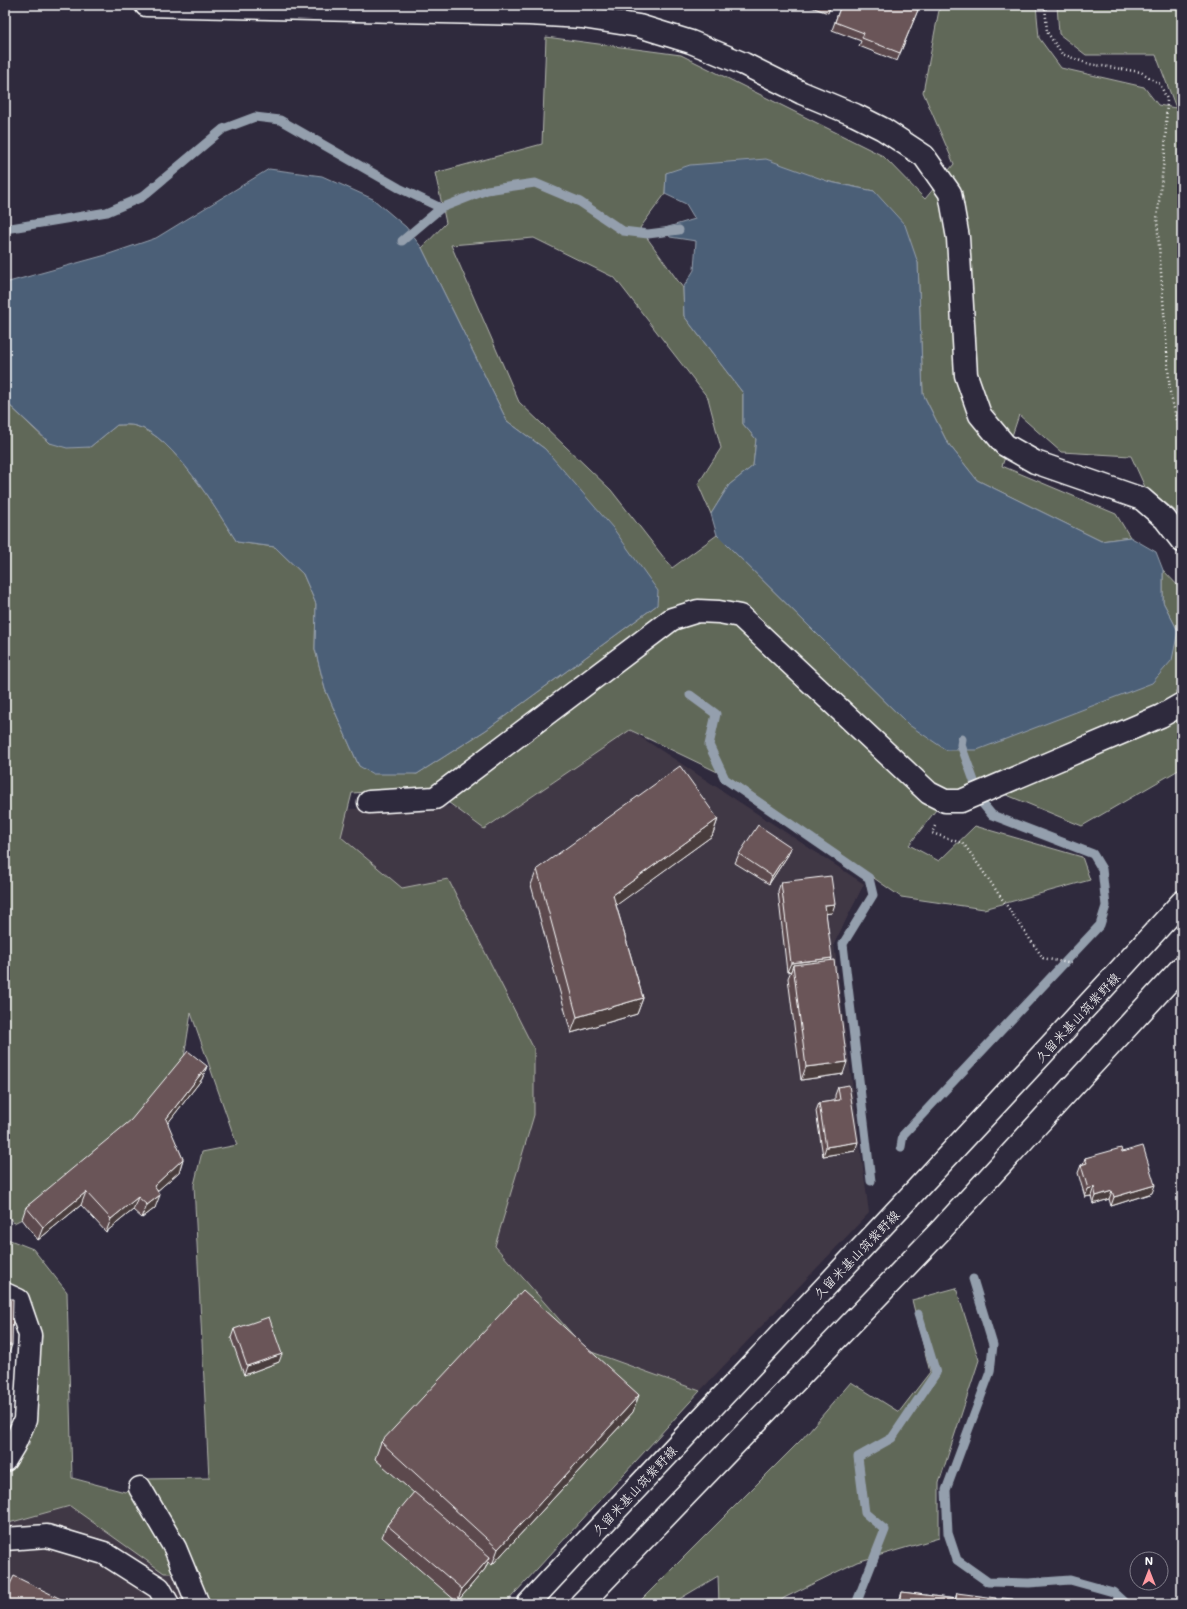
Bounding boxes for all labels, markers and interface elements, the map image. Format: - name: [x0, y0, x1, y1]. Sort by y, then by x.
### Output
- street label: 久留米基山筑紫野線: [1031, 968, 1124, 1066]
- street label: 久留米基山筑紫野線: [809, 1205, 903, 1302]
- street label: 久留米基山筑紫野線: [588, 1441, 681, 1539]
- north arrow: [1129, 1551, 1169, 1591]
- text: N: [1145, 1553, 1153, 1568]

